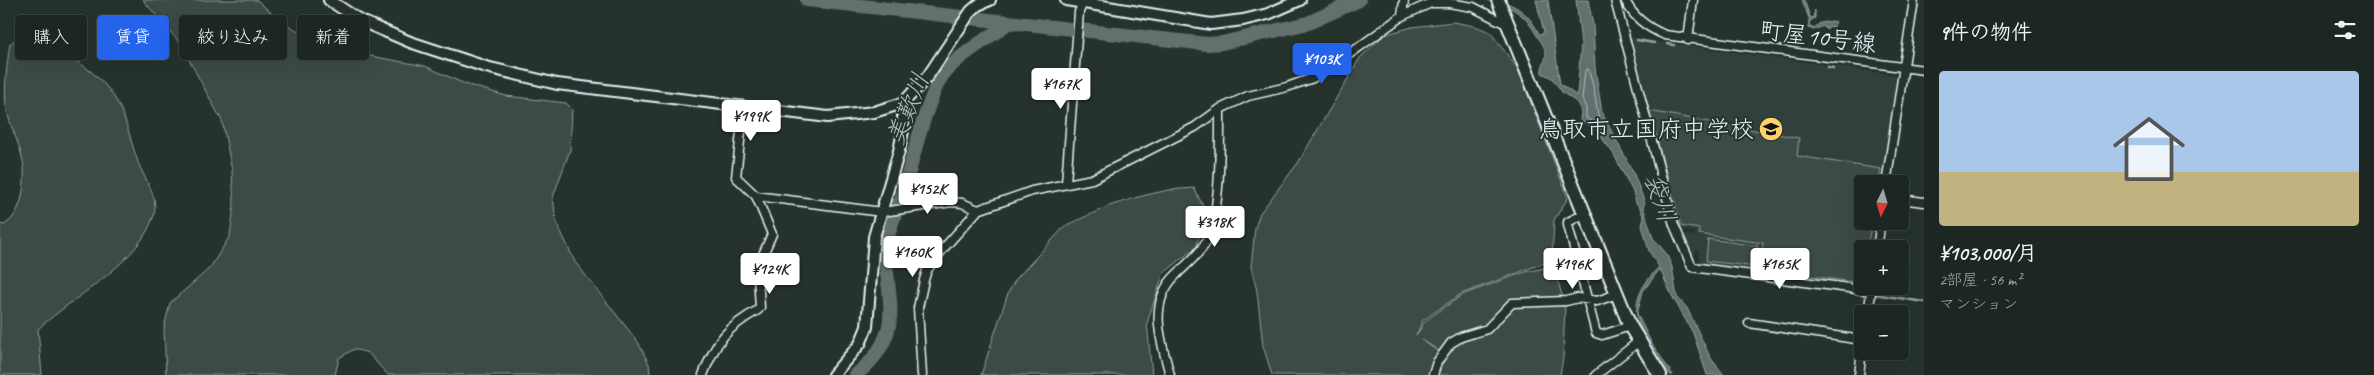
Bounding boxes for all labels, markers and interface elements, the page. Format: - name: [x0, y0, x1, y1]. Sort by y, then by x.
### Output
- chip: 購入: [15, 15, 87, 60]
- chip: 賃貸: [97, 15, 169, 60]
- chip: 絞り込み: [179, 15, 287, 60]
- chip: 新着: [297, 15, 369, 60]
- street label: 町屋10号線: [1758, 15, 1878, 59]
- icon: filters: [2331, 16, 2359, 44]
- text: 9件の物件: [1939, 19, 2032, 45]
- pin: ¥103K: [1287, 42, 1357, 85]
- text: ¥103K: [1304, 49, 1340, 69]
- water label: 美歎川: [879, 68, 937, 150]
- pin: ¥167K: [1026, 68, 1096, 110]
- text: ¥167K: [1042, 74, 1080, 94]
- pin: ¥199K: [716, 100, 786, 142]
- icon: home: [2104, 104, 2194, 194]
- text: ¥199K: [733, 106, 769, 126]
- place label: 鳥取市立国府中学校: [1538, 114, 1754, 144]
- school or university icon: 鳥取市立国府中学校: [1758, 116, 1784, 142]
- water label: 袋川: [1637, 169, 1683, 227]
- pin: ¥152K: [893, 172, 963, 215]
- north arrow: [1854, 175, 1909, 230]
- map controls: [1854, 175, 1909, 360]
- text: ¥152K: [910, 179, 946, 199]
- pin: ¥318K: [1180, 206, 1250, 248]
- text: ¥318K: [1197, 212, 1233, 232]
- pin: ¥160K: [878, 236, 948, 278]
- button: +: [1854, 240, 1909, 295]
- text: ¥103,000/月: [1939, 240, 2037, 266]
- text: ¥160K: [894, 242, 932, 262]
- pin: ¥196K: [1538, 248, 1608, 290]
- pin: ¥165K: [1745, 248, 1815, 290]
- pin: ¥124K: [735, 252, 805, 295]
- text: ¥196K: [1554, 254, 1592, 274]
- text: ¥165K: [1761, 254, 1799, 274]
- text: ¥124K: [752, 259, 788, 279]
- text: 2部屋 · 56 m²: [1939, 270, 2021, 290]
- text: マンション: [1939, 294, 2018, 314]
- button: −: [1854, 305, 1909, 360]

